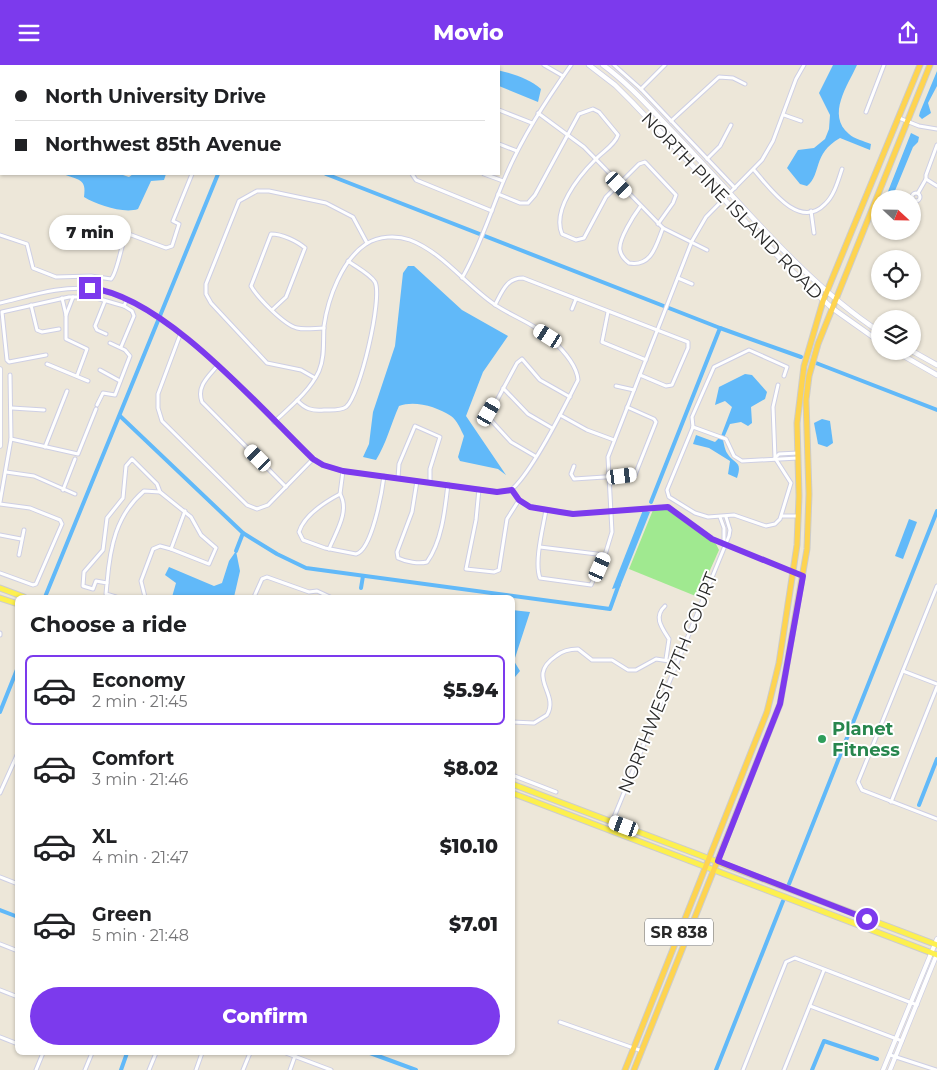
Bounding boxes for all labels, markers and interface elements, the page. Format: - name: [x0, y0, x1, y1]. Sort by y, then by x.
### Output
- icon: menu: [15, 19, 43, 47]
- text: Movio: [433, 19, 504, 46]
- icon: share: [894, 19, 922, 47]
- text: North University Drive: [45, 85, 266, 108]
- street label: NORTH PINE ISLAND ROAD: [637, 108, 827, 304]
- text: Northwest 85th Avenue: [45, 133, 282, 156]
- car: [603, 169, 634, 201]
- north arrow: [871, 190, 921, 240]
- map controls: [871, 190, 921, 360]
- callout: 7 min: [49, 215, 131, 251]
- text: 7 min: [66, 223, 114, 242]
- button: locate: [871, 250, 921, 300]
- route end: [79, 277, 101, 299]
- button: layers: [871, 310, 921, 360]
- car: [531, 322, 564, 350]
- car: [475, 395, 502, 429]
- car: [242, 442, 273, 474]
- car: [606, 467, 637, 485]
- car: [587, 550, 612, 584]
- street label: NORTHWEST 17TH COURT: [614, 569, 723, 797]
- text: Choose a ride: [30, 611, 187, 638]
- icon: car: [32, 668, 77, 713]
- text: Economy: [92, 669, 185, 692]
- text: $5.94: [443, 679, 498, 702]
- text: 2 min · 21:45: [92, 692, 188, 711]
- place label: Planet Fitness: [832, 718, 900, 761]
- marker: Planet Fitness: [816, 733, 828, 745]
- icon: car: [32, 746, 77, 791]
- text: Comfort: [92, 747, 174, 770]
- text: $8.02: [443, 757, 498, 780]
- text: 3 min · 21:46: [92, 770, 188, 789]
- car: [607, 814, 640, 838]
- icon: car: [32, 824, 77, 869]
- text: XL: [92, 825, 117, 848]
- text: $10.10: [440, 835, 498, 858]
- text: 4 min · 21:47: [92, 848, 189, 867]
- icon: car: [32, 902, 77, 947]
- text: Green: [92, 903, 152, 926]
- route start: [856, 908, 878, 930]
- text: $7.01: [449, 913, 498, 936]
- road number: SR 838: [645, 919, 713, 945]
- text: 5 min · 21:48: [92, 926, 189, 945]
- button: Confirm: [30, 987, 500, 1045]

